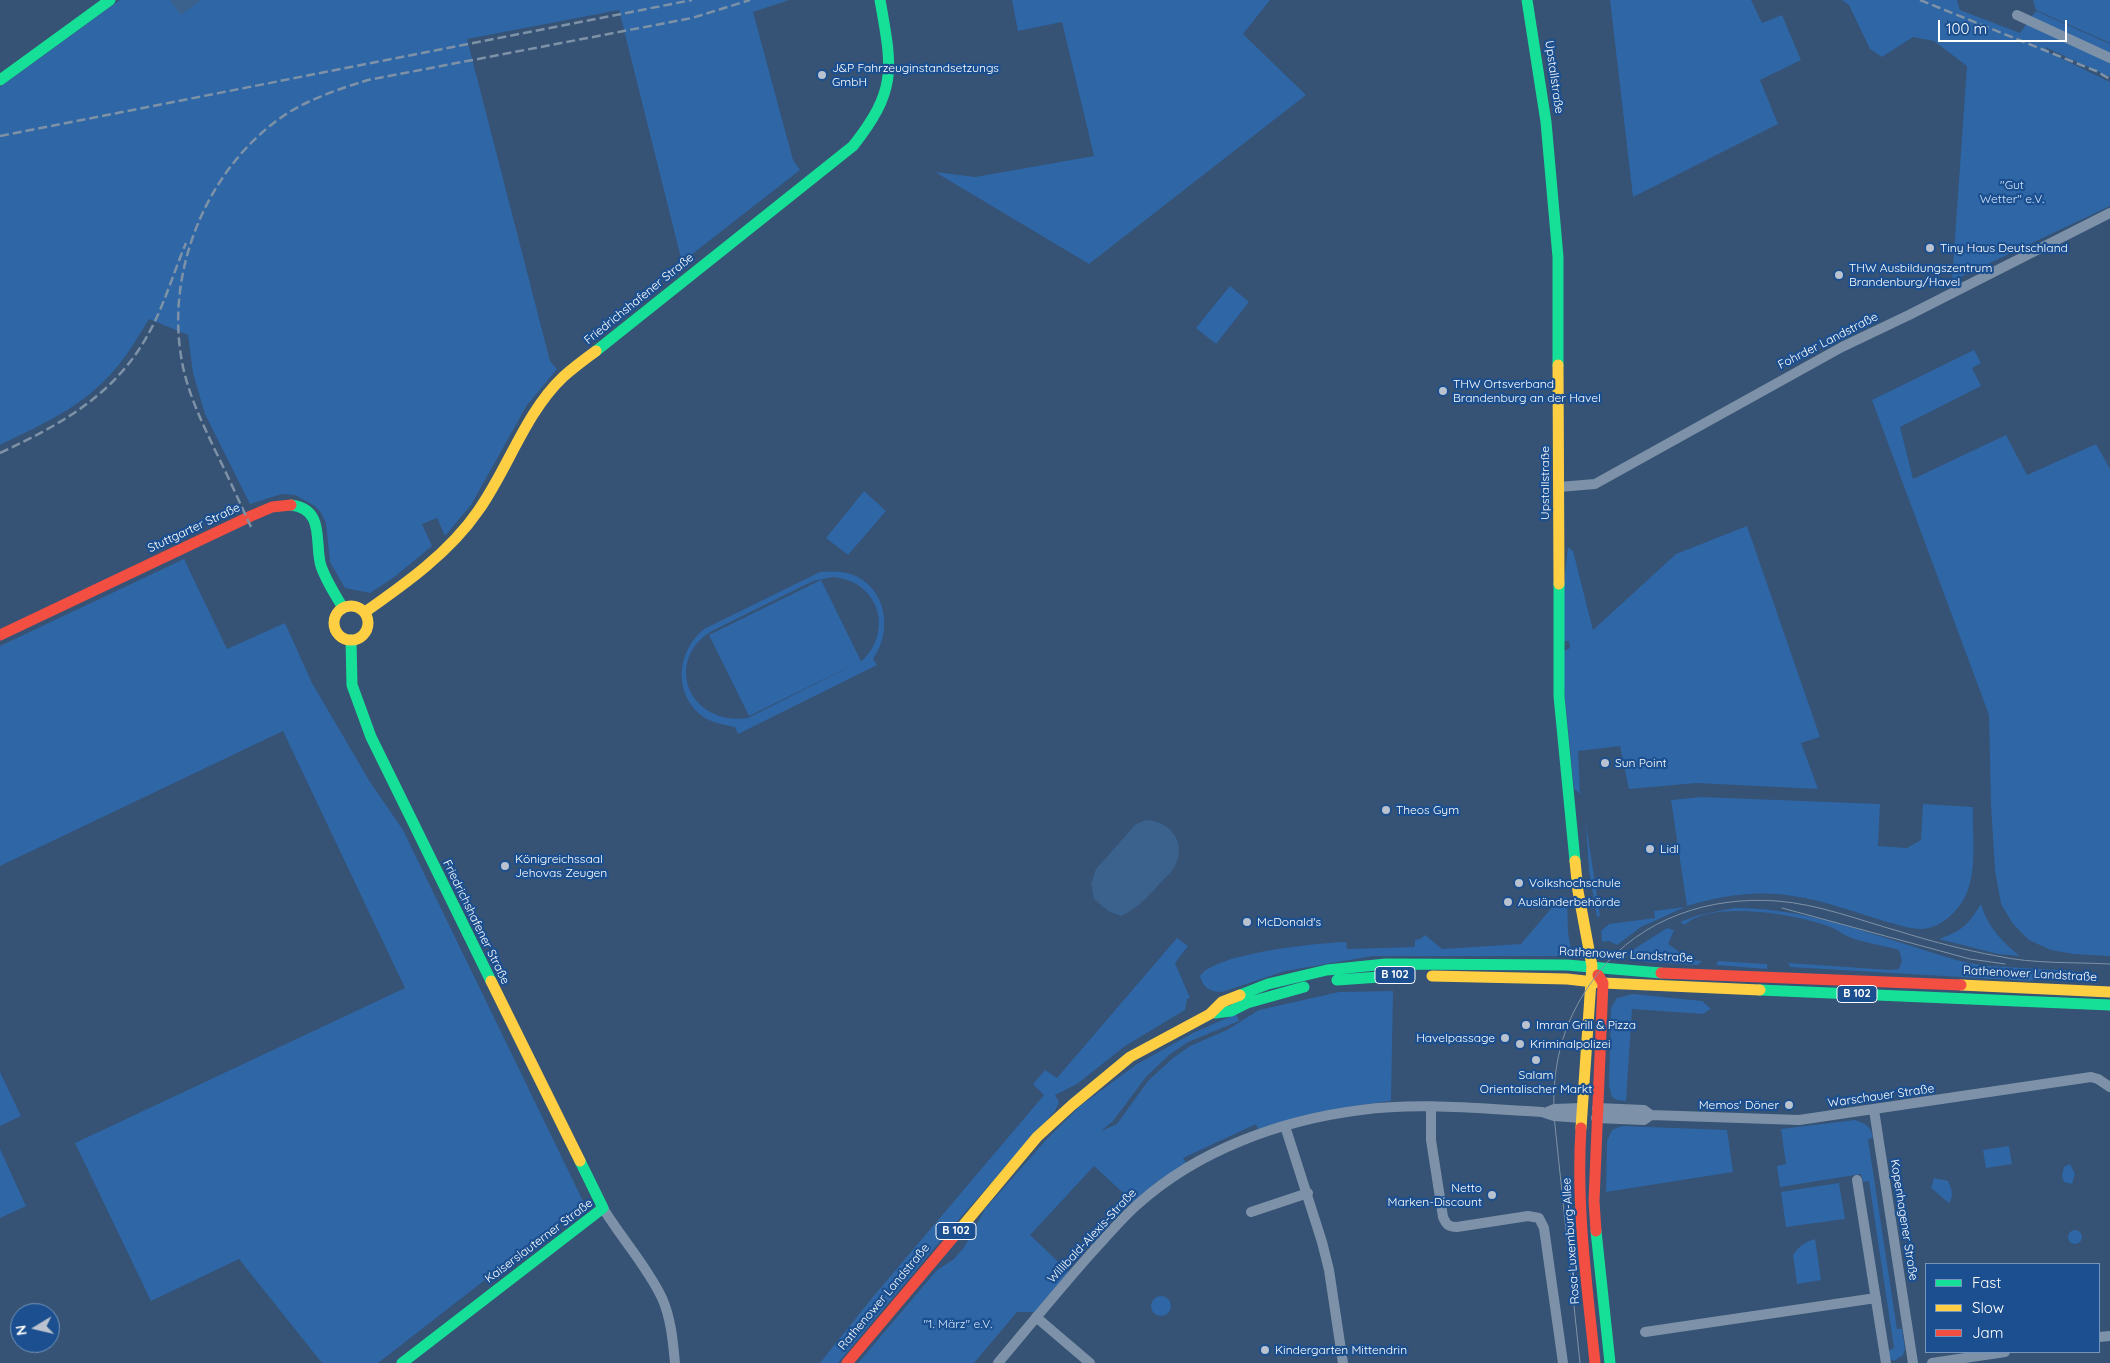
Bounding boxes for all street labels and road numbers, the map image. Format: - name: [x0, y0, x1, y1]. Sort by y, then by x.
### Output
- street label: Upstallstraße: [1542, 39, 1566, 115]
- street label: Friedrichshafener Straße: [581, 250, 697, 348]
- street label: Fohrder Landstraße: [1776, 310, 1880, 372]
- street label: Upstallstraße: [1538, 446, 1552, 520]
- street label: Stuttgarter Straße: [145, 500, 243, 556]
- street label: Friedrichshafener Straße: [440, 857, 512, 987]
- street label: Rathenower Landstraße: [1559, 944, 1693, 966]
- street label: Rathenower Landstraße: [1963, 963, 2097, 985]
- road number: B 102: [1375, 966, 1415, 984]
- road number: B 102: [1837, 986, 1877, 1002]
- street label: Warschauer Straße: [1827, 1081, 1935, 1111]
- street label: Kopenhagener Straße: [1887, 1158, 1921, 1282]
- street label: Rosa-Luxemburg-Allee: [1559, 1177, 1583, 1305]
- street label: Willibald-Alexis-Straße: [1045, 1186, 1139, 1286]
- street label: Kaiserslauterner Straße: [482, 1196, 596, 1286]
- road number: B 102: [936, 1222, 976, 1240]
- street label: Rathenower Landstraße: [835, 1241, 933, 1353]

